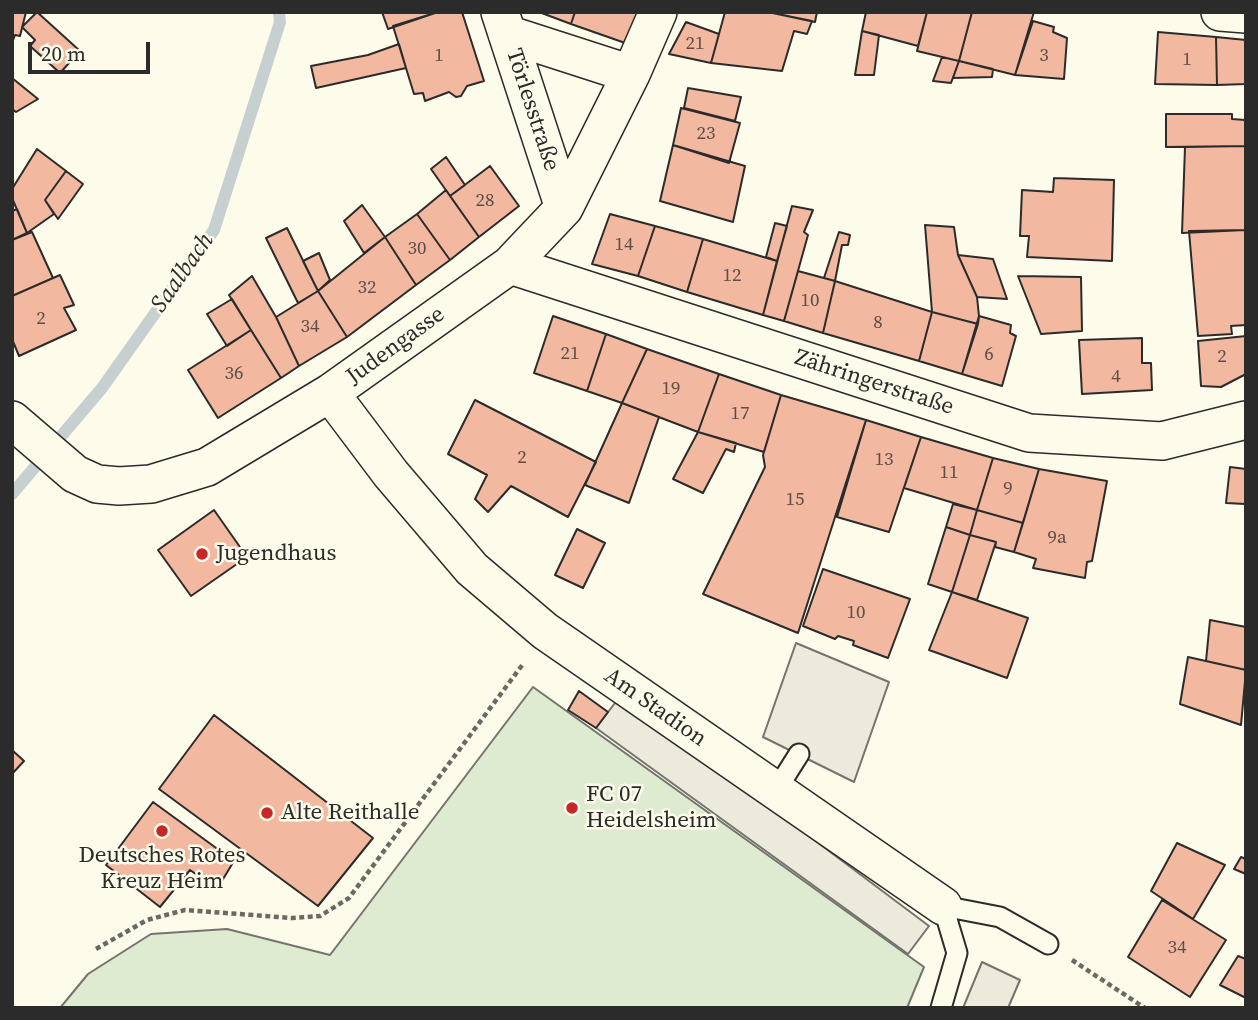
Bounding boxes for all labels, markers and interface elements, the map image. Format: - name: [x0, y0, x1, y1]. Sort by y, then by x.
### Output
- scale bar: [32, 28, 154, 72]
- house number: 21: [686, 33, 704, 55]
- text: 20 m: [41, 39, 86, 68]
- house number: 1: [434, 45, 444, 67]
- street label: Törlesstraße: [499, 45, 565, 175]
- house number: 3: [1039, 45, 1049, 67]
- house number: 1: [1182, 49, 1192, 71]
- house number: 23: [697, 123, 715, 145]
- house number: 28: [476, 190, 494, 212]
- water label: Saalbach: [145, 228, 221, 318]
- house number: 14: [615, 234, 633, 256]
- house number: 30: [408, 238, 426, 260]
- house number: 12: [723, 265, 741, 287]
- house number: 32: [358, 277, 376, 299]
- house number: 10: [801, 290, 819, 312]
- street label: Judengasse: [342, 301, 450, 391]
- house number: 2: [36, 308, 46, 330]
- house number: 8: [873, 312, 883, 334]
- house number: 34: [301, 316, 319, 338]
- house number: 21: [561, 343, 579, 365]
- street label: Zähringerstraße: [791, 344, 957, 422]
- house number: 6: [984, 344, 994, 366]
- house number: 2: [1217, 346, 1227, 368]
- house number: 36: [225, 363, 243, 385]
- house number: 4: [1111, 366, 1121, 388]
- house number: 19: [662, 378, 680, 400]
- house number: 17: [731, 403, 749, 425]
- house number: 2: [517, 447, 527, 469]
- house number: 13: [875, 449, 893, 471]
- house number: 11: [940, 462, 958, 484]
- house number: 9: [1003, 478, 1013, 500]
- house number: 15: [786, 489, 804, 511]
- house number: 9a: [1047, 527, 1067, 549]
- place label: Jugendhaus: [216, 540, 336, 568]
- marker: Jugendhaus: [194, 546, 210, 562]
- house number: 10: [847, 602, 865, 624]
- street label: Am Stadion: [599, 663, 711, 753]
- place label: FC 07 Heidelsheim: [586, 781, 717, 835]
- place label: Alte Reithalle: [281, 799, 419, 827]
- marker: FC 07 Heidelsheim: [564, 800, 580, 816]
- marker: Alte Reithalle: [259, 805, 275, 821]
- marker: Deutsches Rotes Kreuz Heim: [154, 823, 170, 839]
- place label: Deutsches Rotes Kreuz Heim: [78, 842, 246, 896]
- house number: 34: [1168, 937, 1186, 959]

